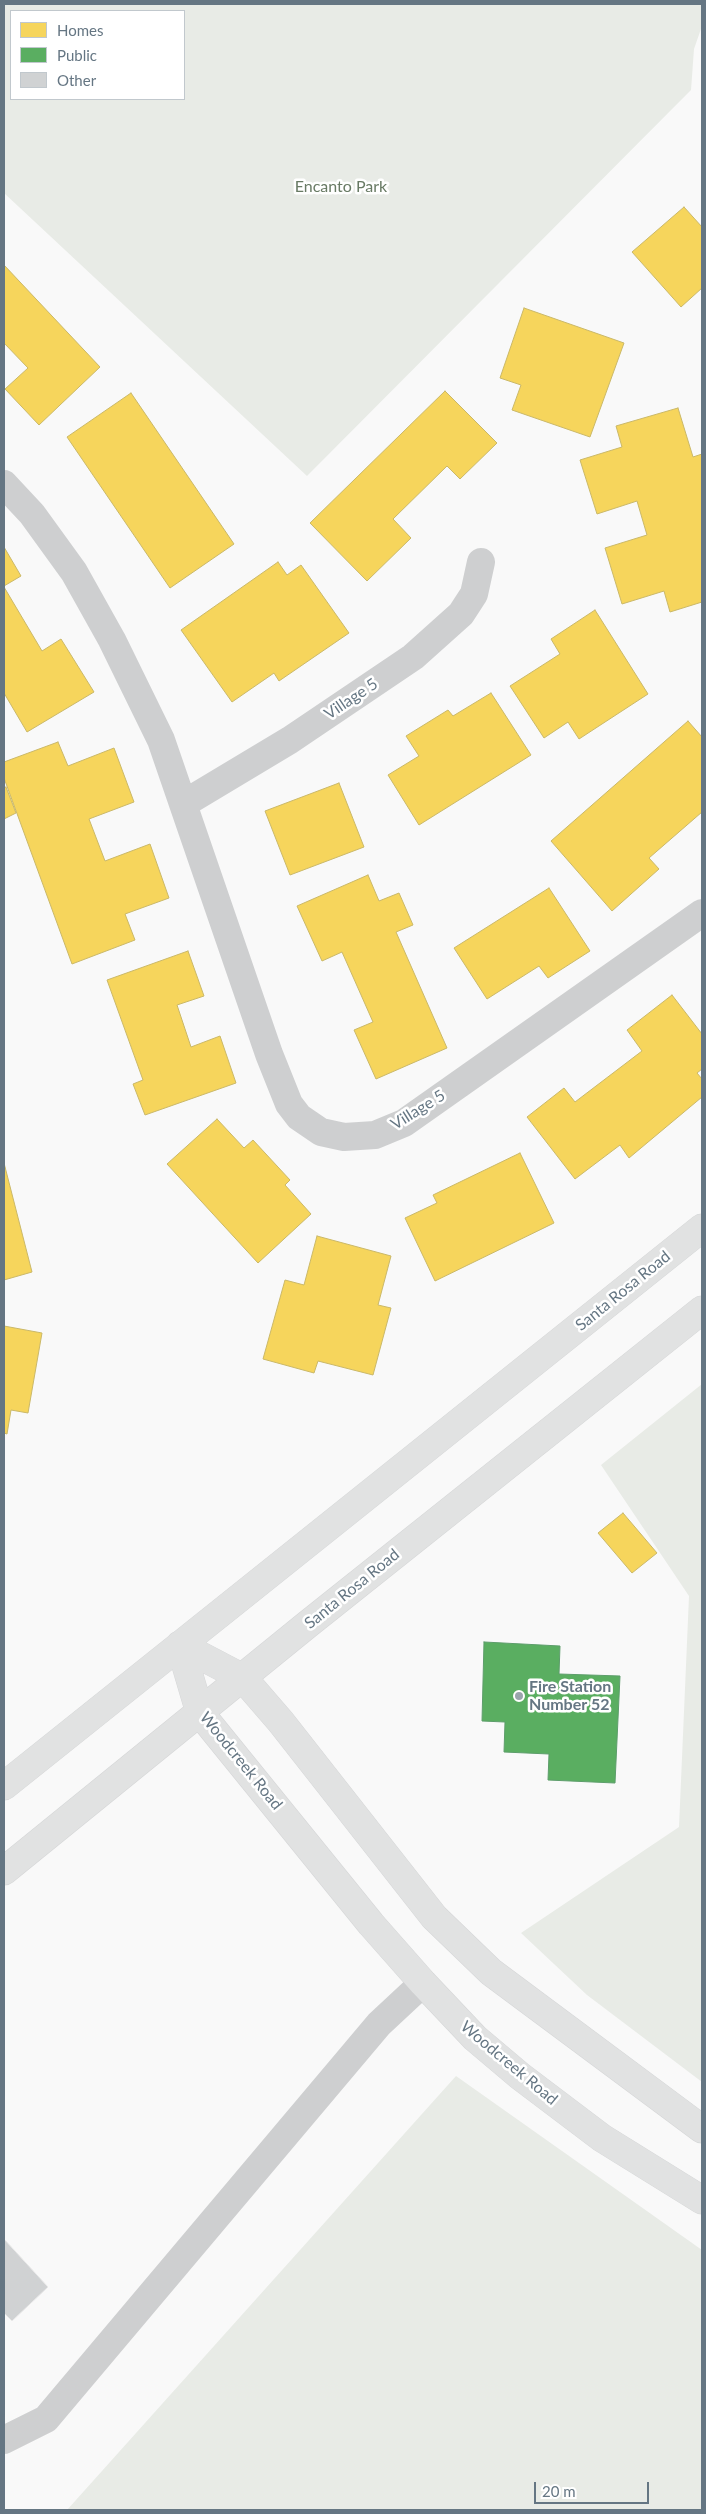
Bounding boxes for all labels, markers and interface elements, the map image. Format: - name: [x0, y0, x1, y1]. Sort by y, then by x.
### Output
- legend: [10, 10, 185, 100]
- text: Homes: [57, 21, 103, 39]
- text: Public: [57, 46, 97, 64]
- text: Other: [57, 71, 96, 89]
- park label: Encanto Park: [295, 177, 387, 197]
- street label: Village 5: [321, 674, 381, 724]
- street label: Village 5: [387, 1086, 449, 1134]
- street label: Santa Rosa Road: [572, 1247, 674, 1335]
- street label: Santa Rosa Road: [301, 1545, 403, 1633]
- place label: Fire Station Number 52: [529, 1677, 611, 1715]
- marker: Fire Station Number 52: [513, 1690, 525, 1702]
- street label: Woodcreek Road: [196, 1708, 286, 1814]
- street label: Woodcreek Road: [457, 2017, 561, 2109]
- scale bar: [536, 2472, 651, 2504]
- text: 20 m: [542, 2482, 576, 2500]

